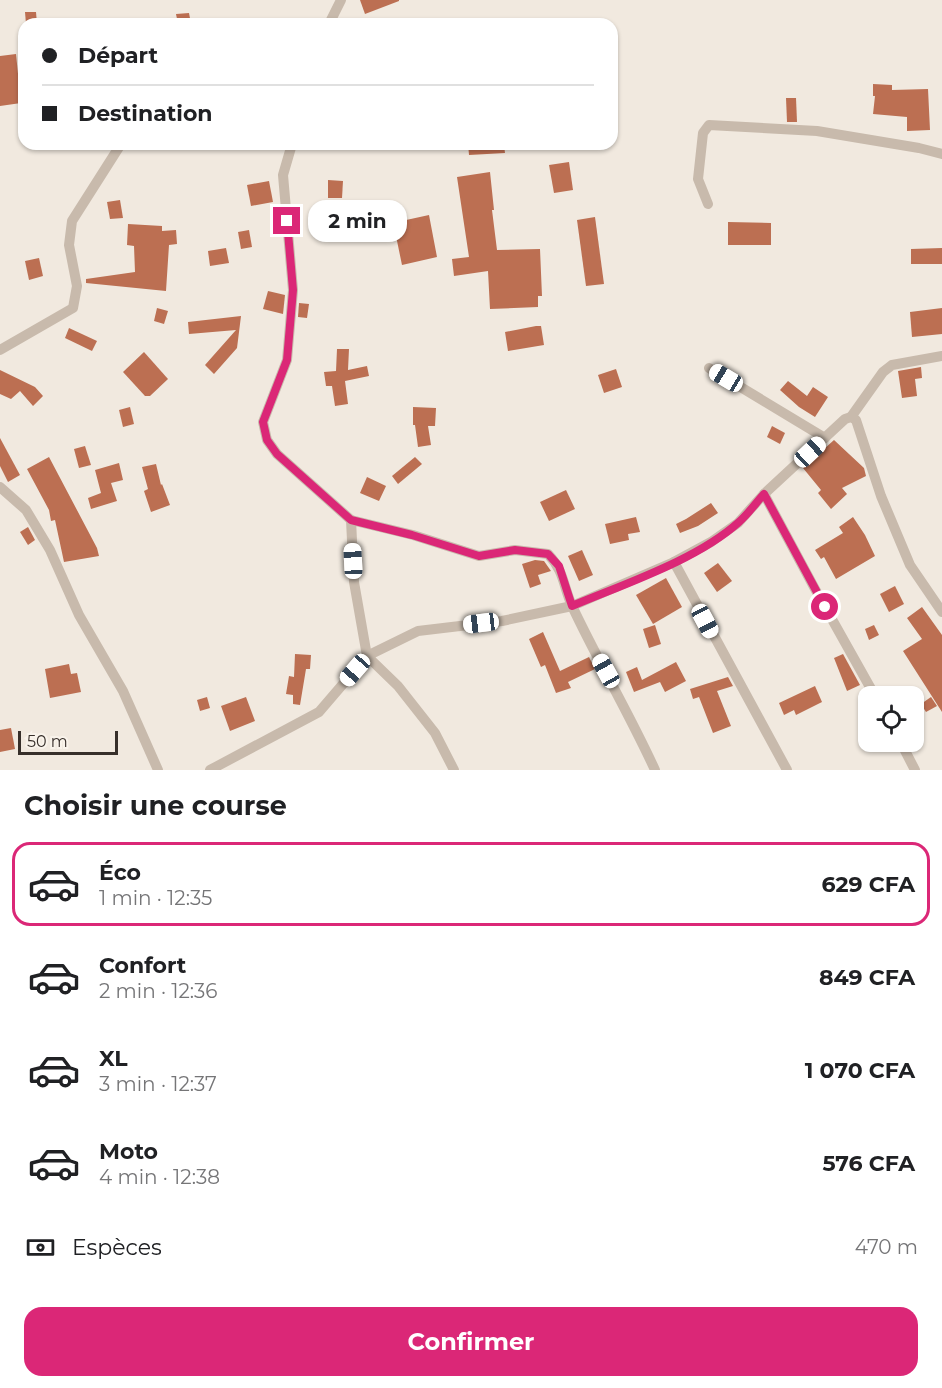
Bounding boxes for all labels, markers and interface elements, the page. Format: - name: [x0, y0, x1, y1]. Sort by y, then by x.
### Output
- text: Départ: [78, 42, 158, 69]
- text: Destination: [78, 100, 213, 127]
- callout: 2 min: [308, 200, 407, 242]
- route end: [273, 207, 300, 234]
- text: 2 min: [328, 209, 387, 233]
- car: [706, 361, 746, 395]
- car: [791, 433, 829, 471]
- car: [343, 543, 363, 579]
- route start: [811, 593, 838, 620]
- car: [689, 601, 721, 641]
- car: [462, 612, 500, 634]
- car: [336, 651, 374, 689]
- car: [589, 651, 623, 691]
- map controls: [858, 686, 924, 752]
- button: locate: [858, 686, 924, 752]
- scale bar: [18, 728, 118, 756]
- text: 50 m: [27, 732, 68, 751]
- text: Choisir une course: [24, 789, 287, 822]
- icon: car: [27, 857, 81, 911]
- text: Éco: [99, 859, 141, 886]
- text: 629 CFA: [822, 871, 915, 898]
- text: 1 min · 12:35: [99, 886, 212, 910]
- icon: car: [27, 950, 81, 1004]
- text: Confort: [99, 952, 186, 979]
- text: 849 CFA: [819, 964, 915, 991]
- text: 2 min · 12:36: [99, 979, 218, 1003]
- icon: car: [27, 1043, 81, 1097]
- text: XL: [99, 1045, 128, 1072]
- text: 1 070 CFA: [805, 1057, 915, 1084]
- text: 3 min · 12:37: [99, 1072, 217, 1096]
- icon: car: [27, 1136, 81, 1190]
- text: Moto: [99, 1138, 158, 1165]
- text: 576 CFA: [823, 1150, 915, 1177]
- text: 4 min · 12:38: [99, 1165, 220, 1189]
- icon: cash: [24, 1231, 57, 1264]
- text: Espèces: [72, 1234, 162, 1261]
- text: 470 m: [855, 1235, 918, 1259]
- button: Confirmer: [24, 1307, 918, 1376]

